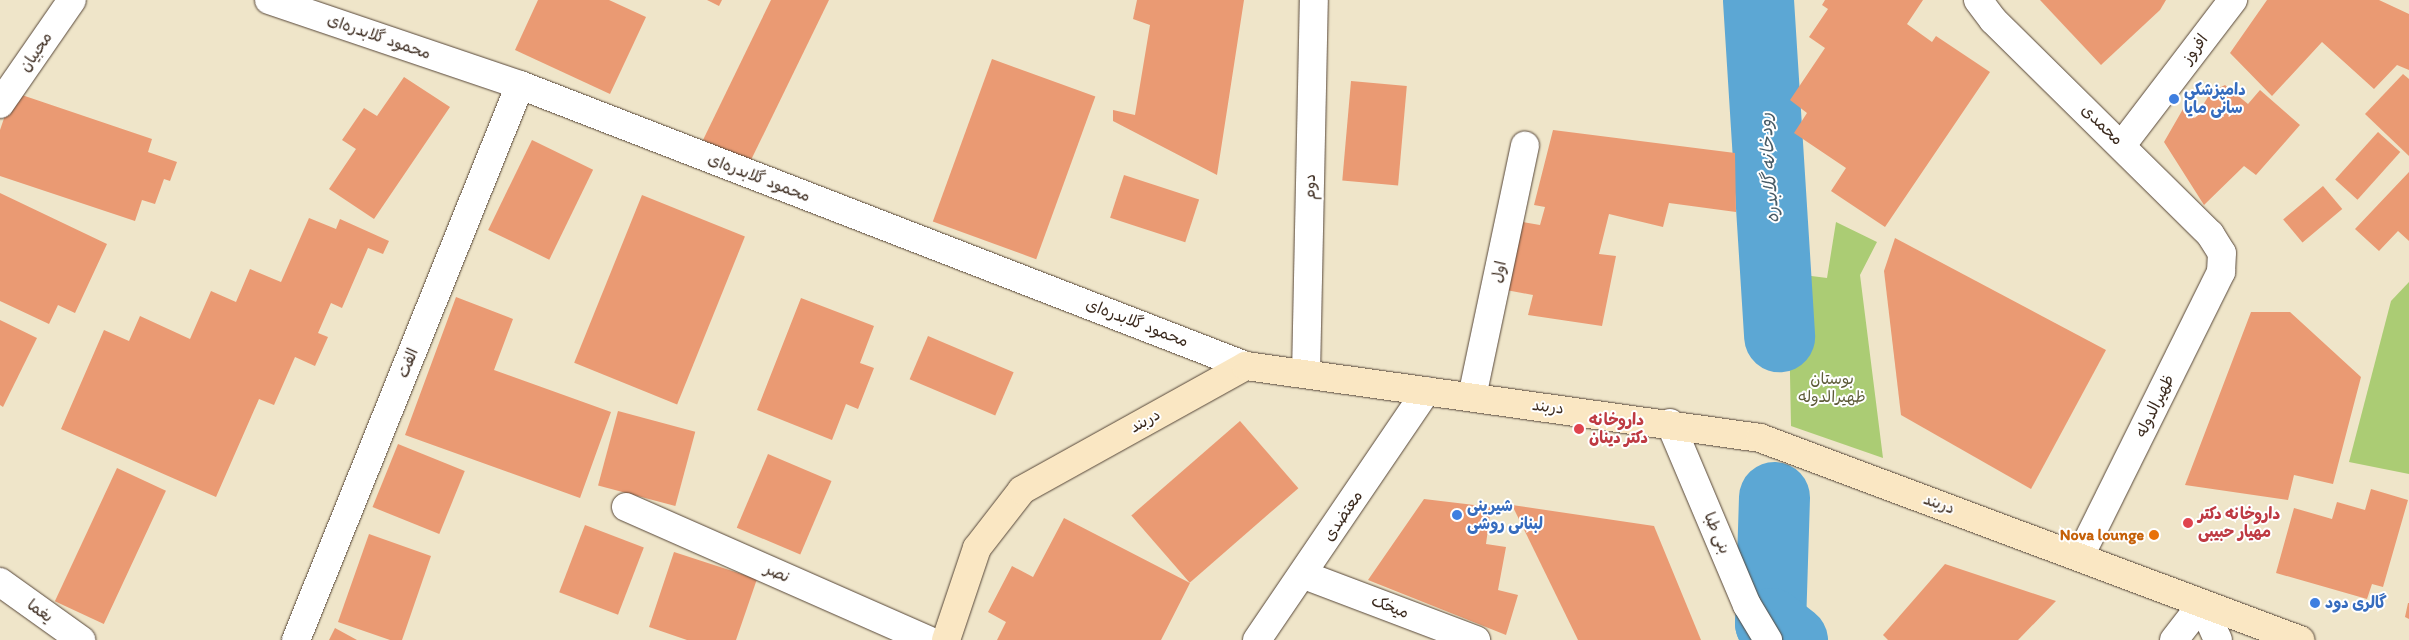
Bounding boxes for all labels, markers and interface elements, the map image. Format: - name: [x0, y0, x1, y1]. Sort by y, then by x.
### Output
- street label: محمود گلابدره‌ای: [325, 10, 433, 64]
- street label: محبیان: [15, 28, 57, 76]
- street label: افروز: [2178, 30, 2212, 68]
- place label: دامپزشکی سانی مایا: [2184, 80, 2246, 118]
- marker: دامپزشکی سانی مایا: [2168, 93, 2180, 105]
- street label: محمدی: [2077, 100, 2127, 150]
- water label: رودخانه گلابدره: [1754, 112, 1784, 224]
- street label: محمود گلابدره‌ای: [705, 150, 813, 206]
- street label: دوم: [1300, 174, 1320, 200]
- street label: اول: [1487, 259, 1511, 285]
- street label: محمود گلابدره‌ای: [1083, 295, 1191, 351]
- street label: الفت: [393, 345, 423, 381]
- park label: بوستان ظهیرالدوله: [1798, 369, 1866, 407]
- street label: ظهیرالدوله: [2132, 371, 2178, 441]
- street label: دربند: [1531, 396, 1565, 418]
- street label: دربند: [1126, 405, 1164, 437]
- place label: داروخانه دکتر دینان: [1589, 410, 1648, 448]
- marker: داروخانه دکتر دینان: [1573, 423, 1585, 435]
- street label: معتضدی: [1319, 487, 1367, 545]
- street label: دربند: [1921, 490, 1957, 518]
- place label: شیرینی لبنانی روشی: [1467, 496, 1543, 534]
- place label: داروخانه دکتر مهیار حبیبی: [2198, 504, 2280, 542]
- marker: شیرینی لبنانی روشی: [1451, 509, 1463, 521]
- street label: بنی طبا: [1700, 509, 1734, 557]
- marker: داروخانه دکتر مهیار حبیبی: [2182, 517, 2194, 529]
- place label: Nova lounge: [2060, 525, 2144, 545]
- marker: Nova lounge: [2148, 529, 2160, 541]
- street label: نصر: [761, 559, 793, 587]
- street label: میخک: [1368, 591, 1412, 623]
- place label: گالری دود: [2325, 593, 2387, 613]
- street label: یغما: [23, 595, 57, 627]
- marker: گالری دود: [2309, 597, 2321, 609]

